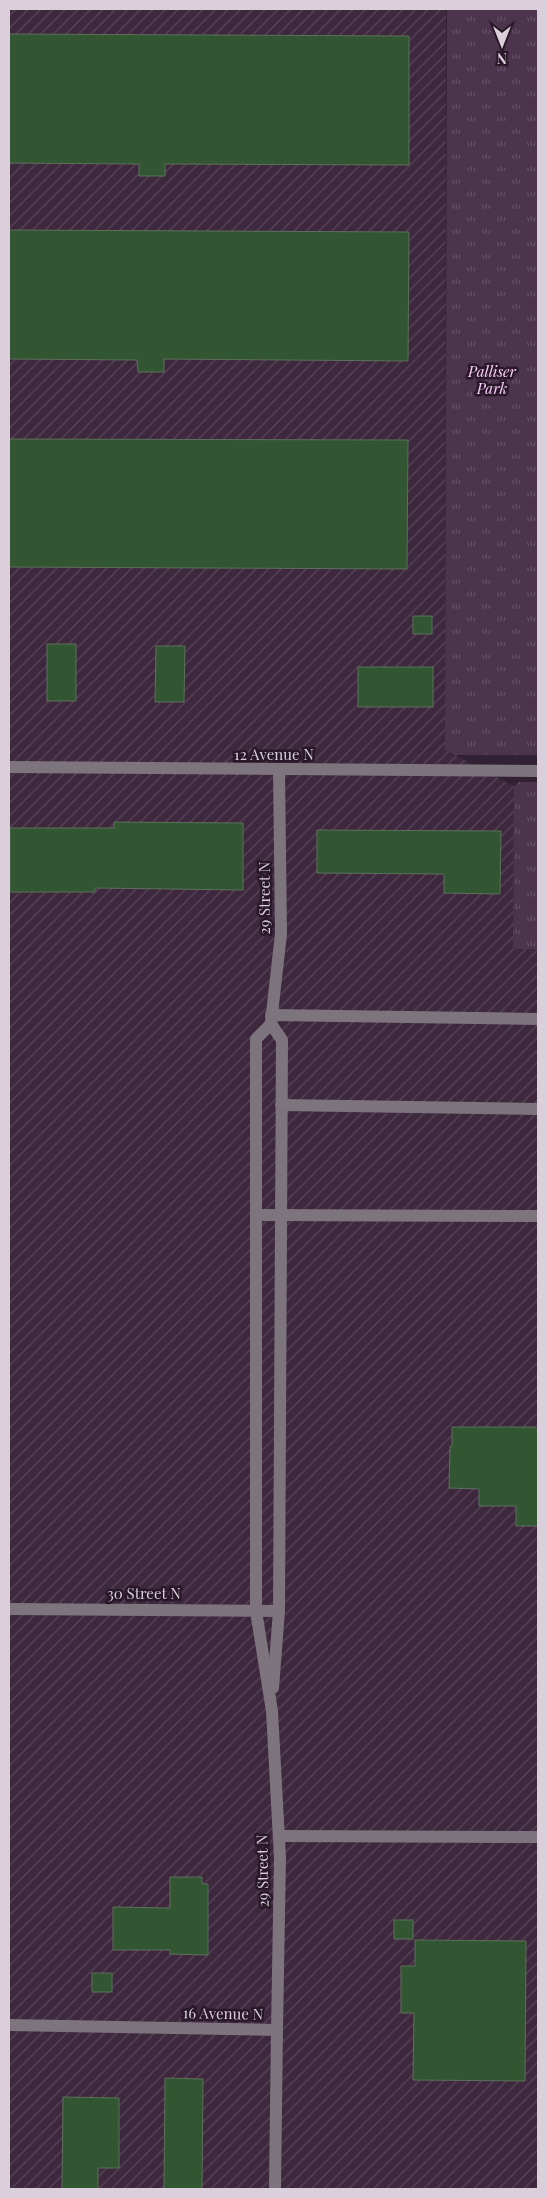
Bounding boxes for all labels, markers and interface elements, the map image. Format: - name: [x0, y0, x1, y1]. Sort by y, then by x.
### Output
- north arrow: [477, 20, 527, 70]
- text: N: [497, 49, 507, 68]
- park label: Palliser Park: [467, 361, 517, 398]
- street label: 12 Avenue N: [234, 744, 314, 764]
- street label: 29 Street N: [254, 861, 274, 934]
- street label: 30 Street N: [107, 1583, 181, 1603]
- street label: 29 Street N: [251, 1834, 273, 1908]
- street label: 16 Avenue N: [183, 2002, 264, 2024]

